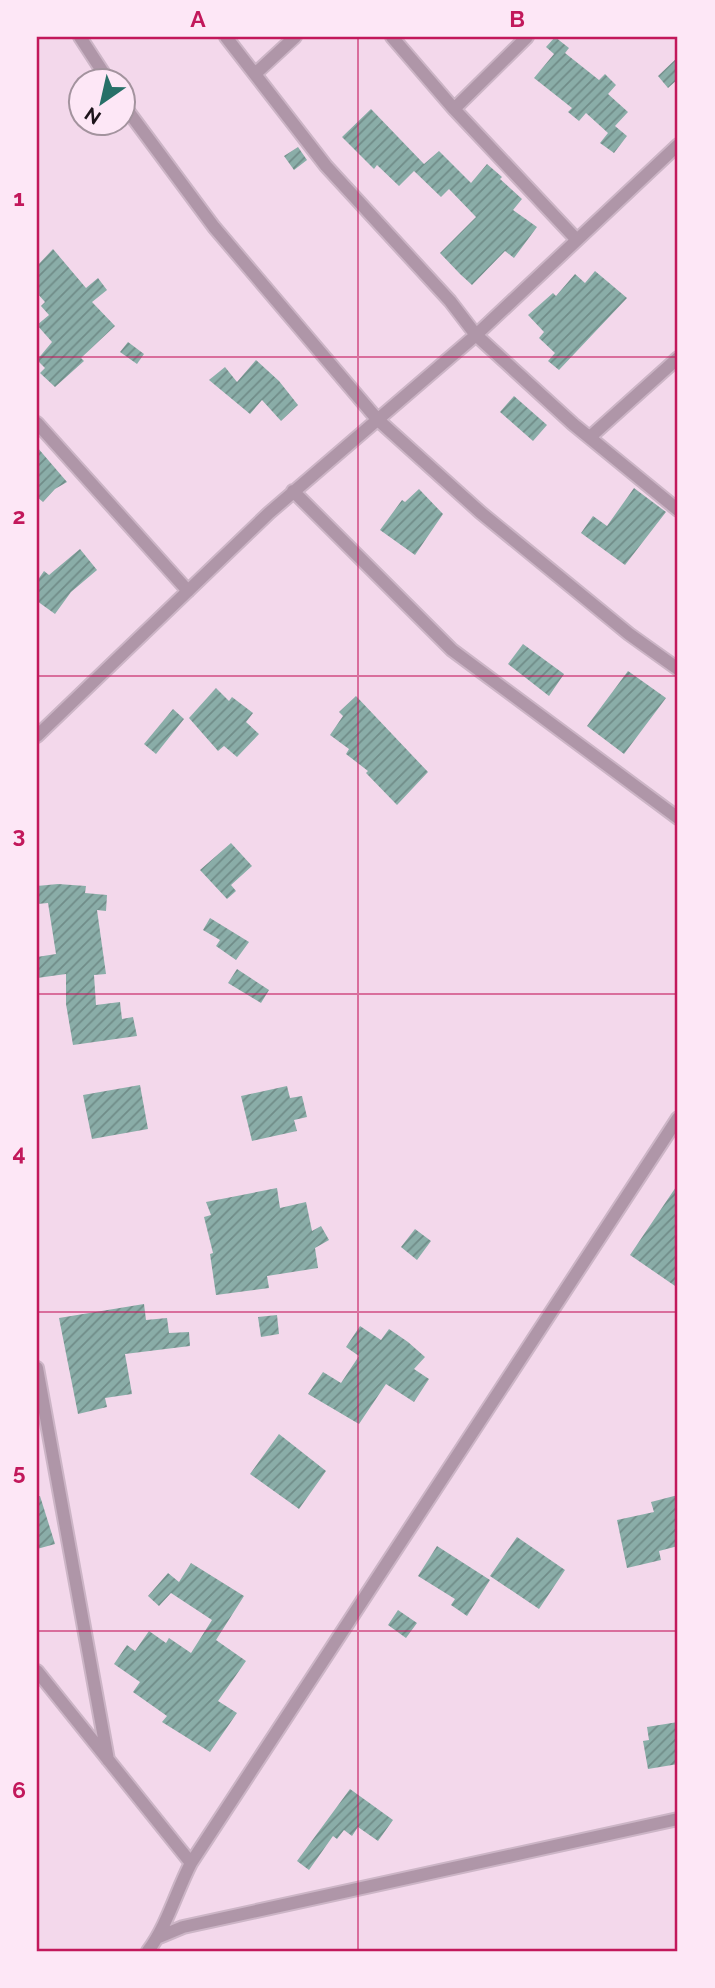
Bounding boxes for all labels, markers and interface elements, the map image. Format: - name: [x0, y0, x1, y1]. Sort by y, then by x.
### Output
- text: A: [190, 5, 206, 32]
- text: B: [509, 5, 525, 32]
- north arrow: [66, 66, 136, 136]
- text: N: [80, 103, 105, 129]
- text: 1: [13, 184, 25, 211]
- text: 2: [13, 502, 25, 529]
- text: 3: [13, 821, 25, 848]
- text: 4: [12, 1139, 26, 1166]
- text: 5: [13, 1458, 26, 1485]
- text: 6: [12, 1776, 26, 1803]

